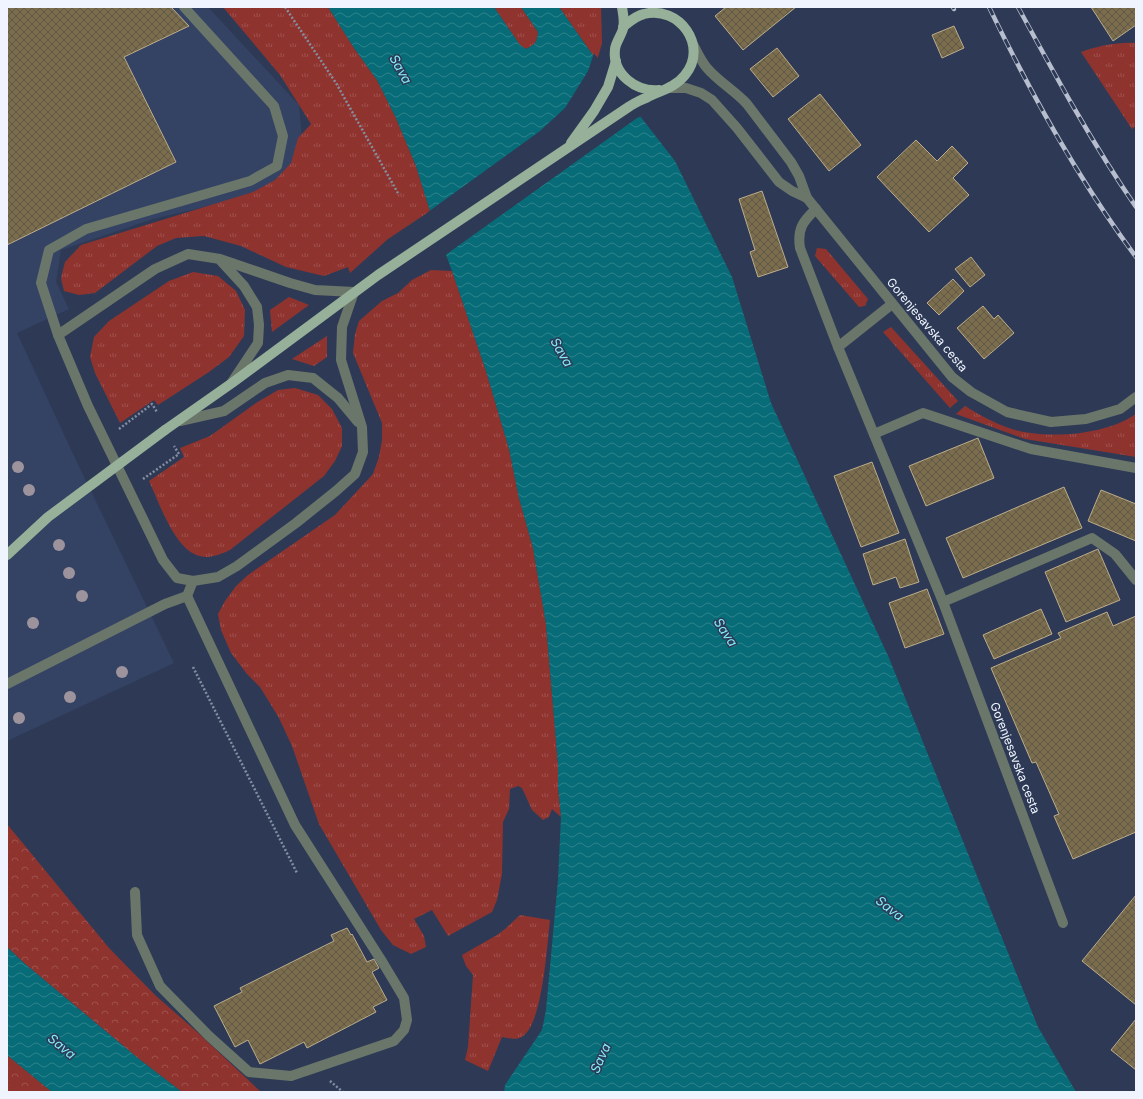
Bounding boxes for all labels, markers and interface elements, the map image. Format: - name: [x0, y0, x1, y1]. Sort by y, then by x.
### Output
- water label: Sava: [386, 51, 416, 87]
- street label: Gorenjesavska cesta: [884, 275, 971, 375]
- water label: Sava: [547, 335, 577, 370]
- water label: Sava: [711, 615, 741, 649]
- street label: Gorenjesavska cesta: [987, 700, 1044, 816]
- water label: Sava: [873, 892, 907, 924]
- water label: Sava: [45, 1030, 79, 1062]
- water label: Sava: [586, 1041, 614, 1075]

